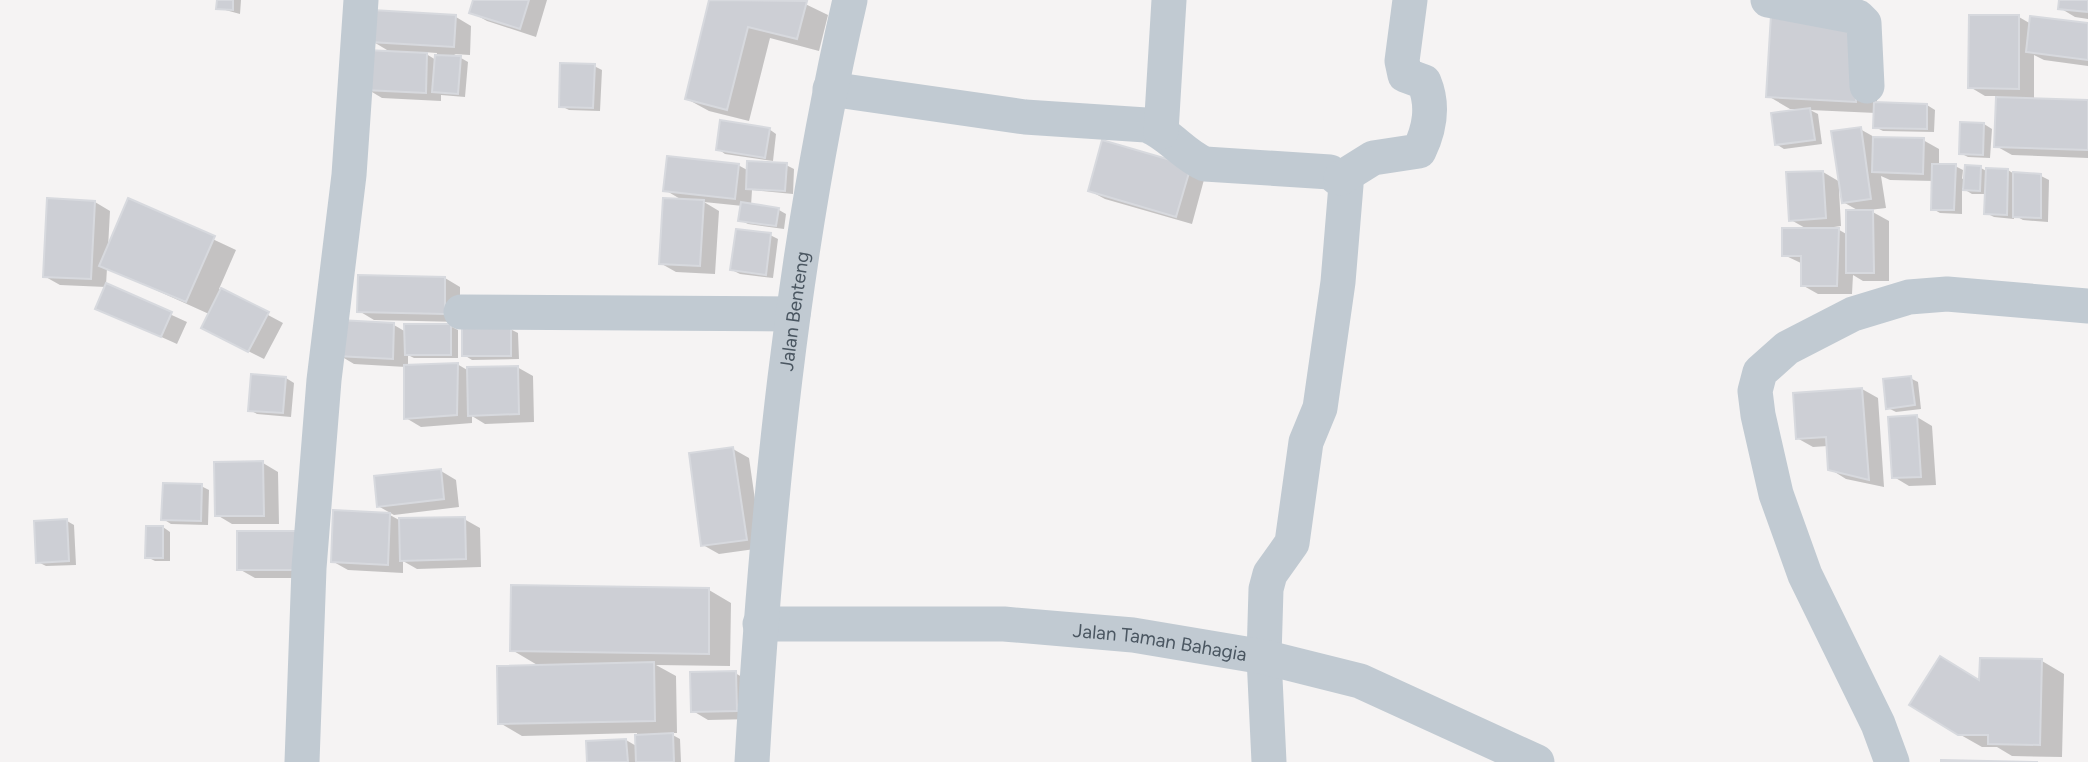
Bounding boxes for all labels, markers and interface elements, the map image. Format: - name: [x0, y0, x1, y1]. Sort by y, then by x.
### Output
- street label: Jalan Benteng: [775, 250, 814, 372]
- street label: Jalan Taman Bahagia: [1072, 619, 1249, 666]

